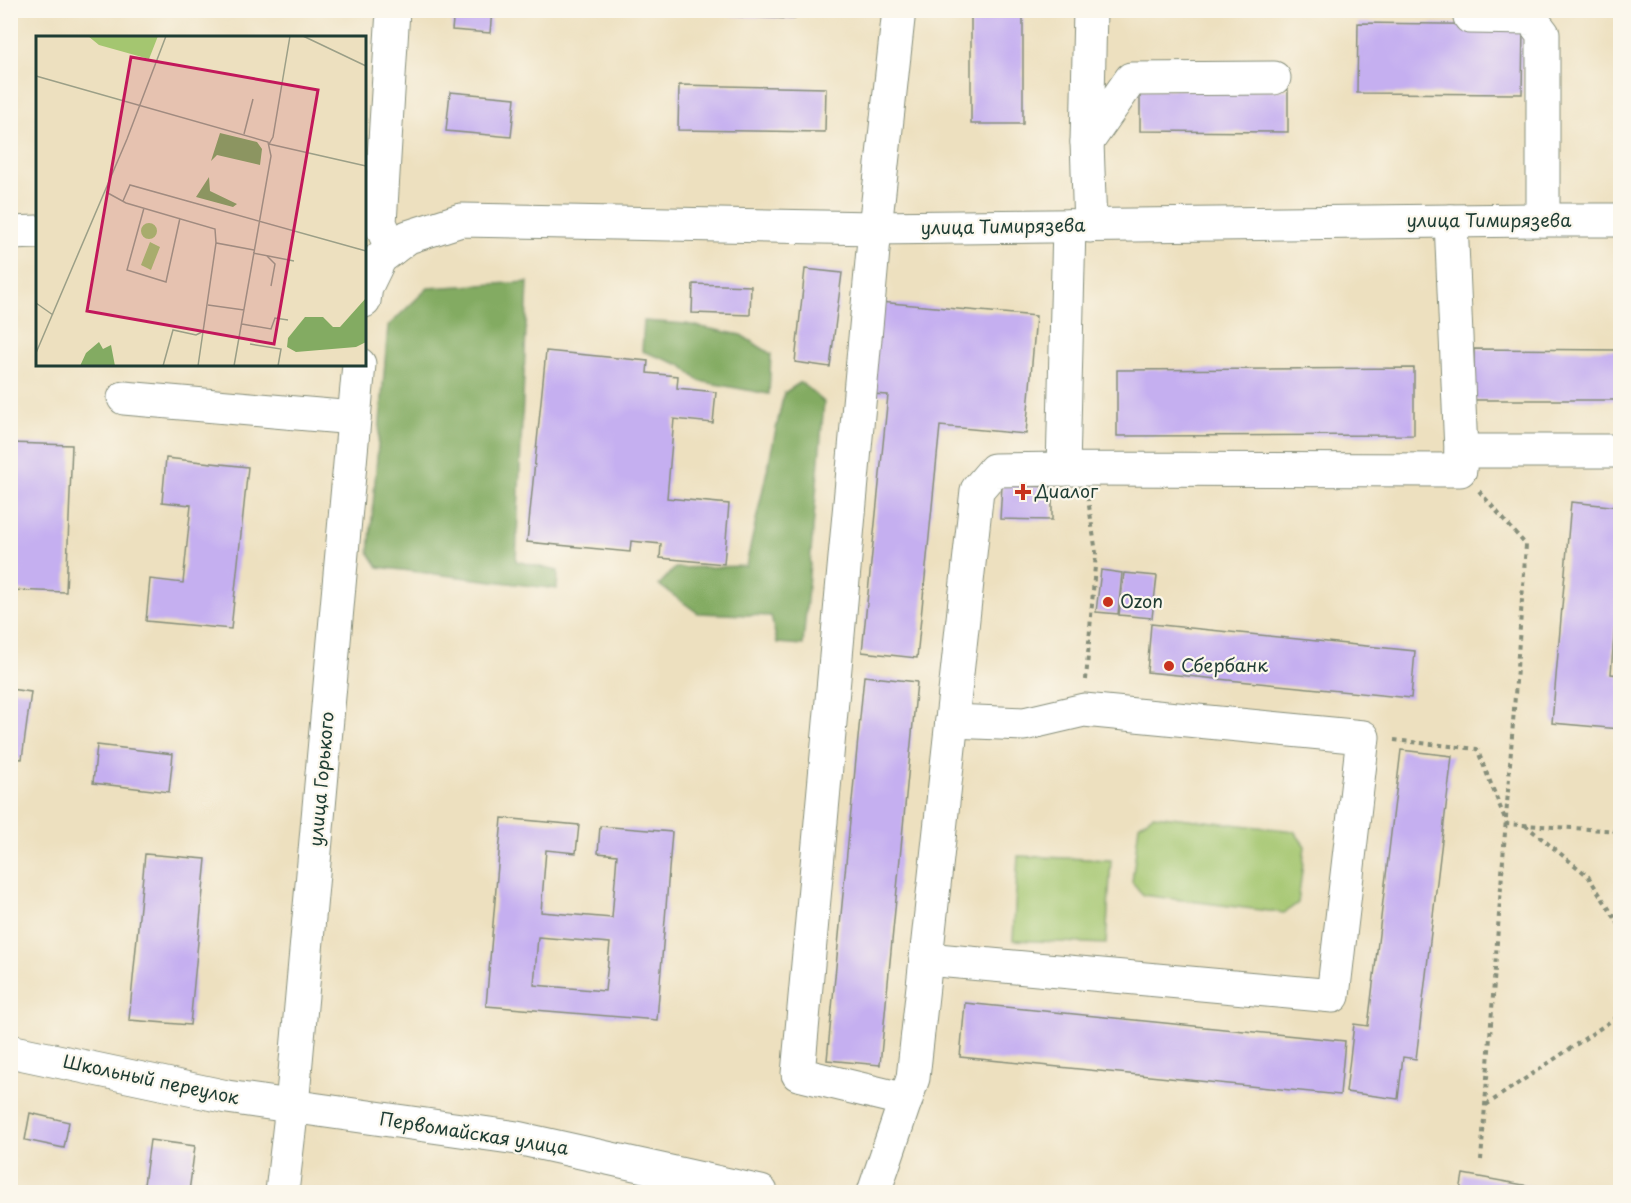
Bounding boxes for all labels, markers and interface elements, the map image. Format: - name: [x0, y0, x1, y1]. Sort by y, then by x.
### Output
- inset map: [36, 36, 366, 366]
- street label: улица Тимирязева: [1407, 206, 1572, 233]
- street label: улица Тимирязева: [920, 211, 1086, 240]
- place label: Диалог: [1034, 477, 1099, 504]
- marker: Диалог: [1016, 485, 1030, 499]
- place label: Ozon: [1120, 587, 1163, 614]
- marker: Ozon: [1101, 595, 1115, 609]
- place label: Сбербанк: [1181, 651, 1268, 678]
- marker: Сбербанк: [1162, 659, 1176, 673]
- street label: улица Горького: [301, 710, 340, 848]
- street label: Школьный переулок: [61, 1047, 242, 1110]
- street label: Первомайская улица: [378, 1104, 571, 1161]

